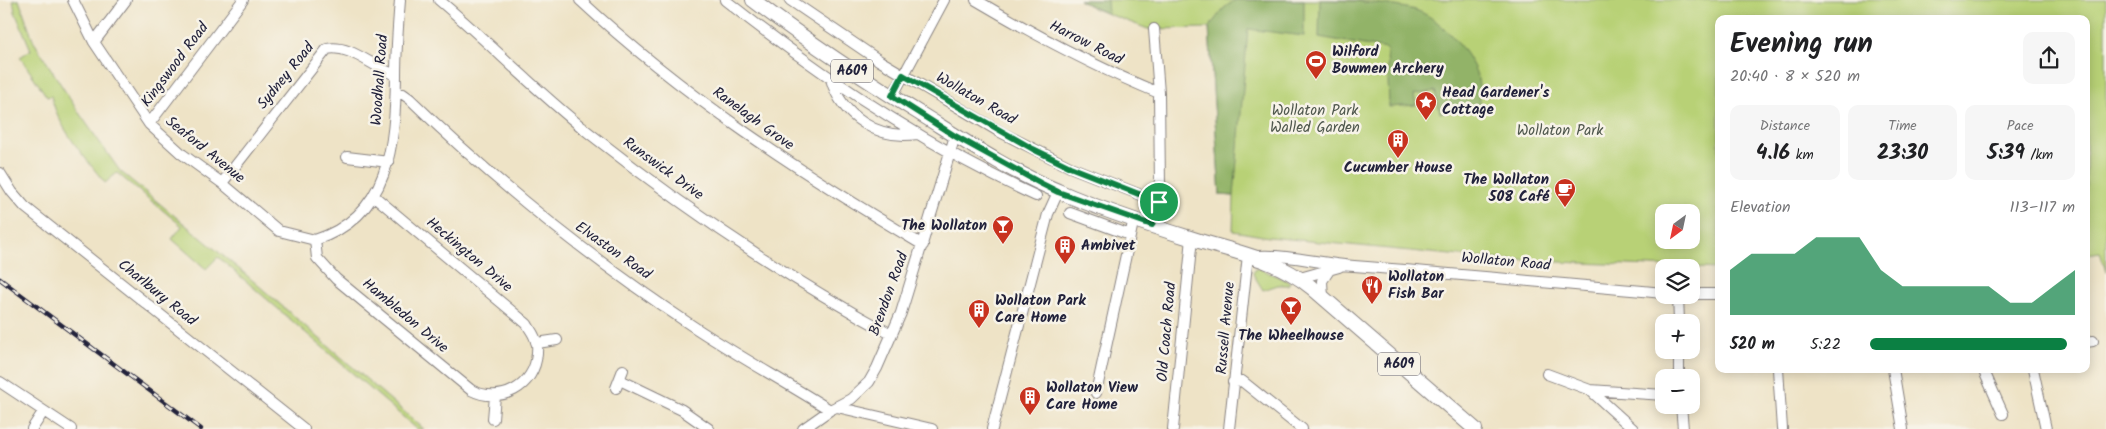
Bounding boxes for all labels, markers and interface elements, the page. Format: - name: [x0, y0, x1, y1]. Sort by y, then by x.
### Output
- street label: Harrow Road: [1045, 14, 1128, 72]
- street label: Kingswood Road: [135, 17, 215, 113]
- text: Evening run: [1730, 22, 1873, 67]
- button: share: [2023, 32, 2075, 84]
- street label: Woodhall Road: [365, 33, 395, 126]
- street label: Sydney Road: [251, 37, 321, 115]
- place label: Wilford Bowmen Archery: [1332, 40, 1444, 81]
- sports icon: Wilford Bowmen Archery: [1304, 49, 1328, 80]
- road number: A609: [831, 59, 873, 82]
- text: 20:40 · 8 × 520 m: [1730, 64, 1860, 89]
- street label: Wollaton Road: [931, 66, 1021, 132]
- street label: Ranelagh Grove: [707, 81, 799, 157]
- place label: Head Gardener's Cottage: [1442, 81, 1549, 122]
- place icon: Head Gardener's Cottage: [1414, 90, 1438, 121]
- park label: Wollaton Park Walled Garden: [1270, 99, 1360, 140]
- street label: Seaford Avenue: [160, 110, 250, 190]
- text: Distance: [1760, 115, 1810, 137]
- text: Time: [1888, 115, 1917, 137]
- text: Pace: [2007, 115, 2034, 137]
- park label: Wollaton Park: [1517, 119, 1604, 143]
- building icon: Cucumber House: [1386, 128, 1410, 159]
- street label: Runswick Drive: [617, 131, 709, 207]
- text: 4.16: [1756, 137, 1790, 170]
- text: 23:30: [1877, 137, 1928, 170]
- text: 5:39: [1987, 137, 2025, 170]
- text: km: [1790, 144, 1814, 166]
- text: /km: [2025, 144, 2053, 166]
- place label: Cucumber House: [1344, 156, 1453, 180]
- place label: The Wollaton 508 Café: [1463, 168, 1550, 209]
- cafe icon: The Wollaton 508 Café: [1553, 177, 1577, 208]
- pin: [1138, 181, 1180, 223]
- icon: arrive: [1145, 188, 1173, 216]
- text: Elevation: [1730, 195, 1791, 220]
- text: 113–117 m: [2009, 195, 2075, 220]
- north arrow: [1655, 204, 1700, 249]
- map controls: [1655, 204, 1700, 414]
- street label: Heckington Drive: [420, 211, 518, 299]
- place label: The Wollaton: [901, 214, 987, 238]
- bar icon: The Wollaton: [991, 214, 1015, 245]
- street label: Elvaston Road: [570, 216, 657, 287]
- building icon: Ambivet: [1053, 234, 1077, 265]
- place label: Ambivet: [1081, 234, 1136, 258]
- street label: Wollaton Road: [1460, 246, 1552, 278]
- street label: Brendon Road: [863, 248, 915, 339]
- street label: Charlbury Road: [112, 254, 202, 333]
- button: layers: [1655, 259, 1700, 304]
- place label: Wollaton Fish Bar: [1388, 265, 1444, 306]
- street label: Hambledon Drive: [356, 272, 454, 360]
- restaurant icon: Wollaton Fish Bar: [1360, 274, 1384, 305]
- street label: Russell Avenue: [1210, 280, 1242, 375]
- street label: Old Coach Road: [1151, 281, 1183, 383]
- place label: Wollaton Park Care Home: [995, 289, 1086, 330]
- bar icon: The Wheelhouse: [1279, 295, 1303, 326]
- building icon: Wollaton Park Care Home: [967, 298, 991, 329]
- button: +: [1655, 314, 1700, 359]
- place label: The Wheelhouse: [1238, 324, 1344, 348]
- text: 520 m: [1730, 332, 1775, 357]
- text: 5:22: [1810, 332, 1841, 357]
- road number: A609: [1378, 352, 1420, 376]
- button: −: [1655, 369, 1700, 414]
- place label: Wollaton View Care Home: [1046, 376, 1138, 417]
- building icon: Wollaton View Care Home: [1018, 385, 1042, 416]

